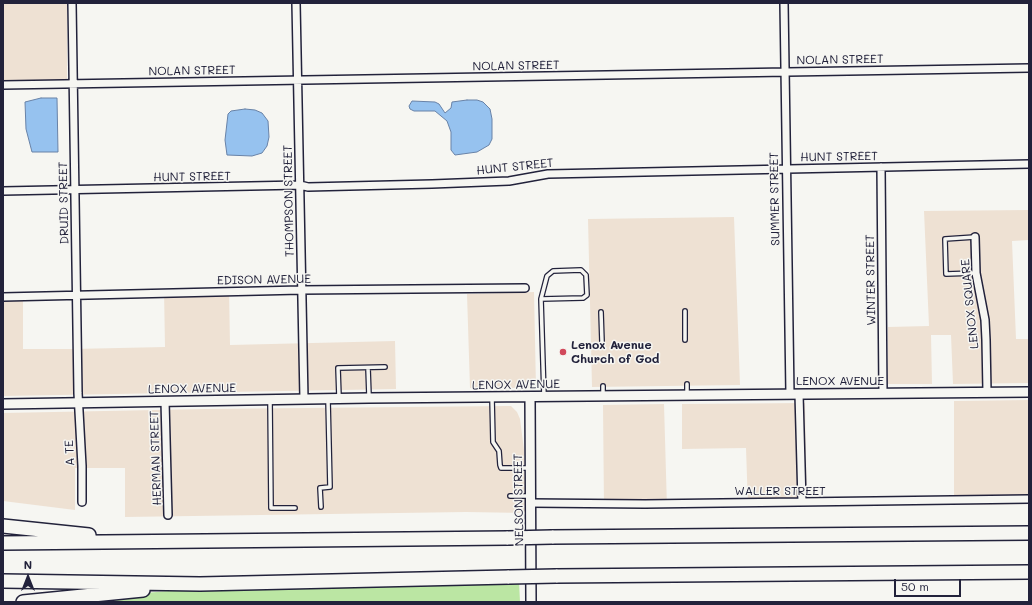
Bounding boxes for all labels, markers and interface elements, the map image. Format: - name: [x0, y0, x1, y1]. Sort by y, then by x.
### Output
- street label: NOLAN STREET: [796, 52, 884, 68]
- street label: NOLAN STREET: [472, 58, 560, 74]
- street label: NOLAN STREET: [148, 63, 236, 79]
- street label: THOMPSON STREET: [281, 145, 297, 257]
- street label: HUNT STREET: [800, 149, 878, 165]
- street label: SUMMER STREET: [767, 152, 783, 246]
- street label: HUNT STREET: [476, 156, 554, 178]
- street label: DRUID STREET: [56, 161, 72, 245]
- street label: HUNT STREET: [153, 169, 231, 185]
- street label: WINTER STREET: [863, 234, 879, 326]
- street label: LENOX SQUARE: [958, 258, 982, 350]
- street label: EDISON AVENUE: [217, 272, 311, 288]
- place label: Lenox Avenue Church of God: [571, 338, 659, 366]
- marker: Lenox Avenue Church of God: [558, 347, 568, 357]
- street label: LENOX AVENUE: [796, 374, 884, 388]
- street label: LENOX AVENUE: [472, 377, 560, 393]
- street label: LENOX AVENUE: [148, 381, 236, 397]
- street label: HERMAN STREET: [147, 410, 165, 506]
- street label: A TE: [62, 440, 78, 466]
- street label: NELSON STREET: [511, 454, 527, 546]
- street label: WALLER STREET: [734, 484, 826, 498]
- north arrow: [8, 557, 48, 597]
- text: N: [24, 557, 32, 572]
- scale bar: [896, 571, 963, 597]
- text: 50 m: [901, 578, 929, 594]

